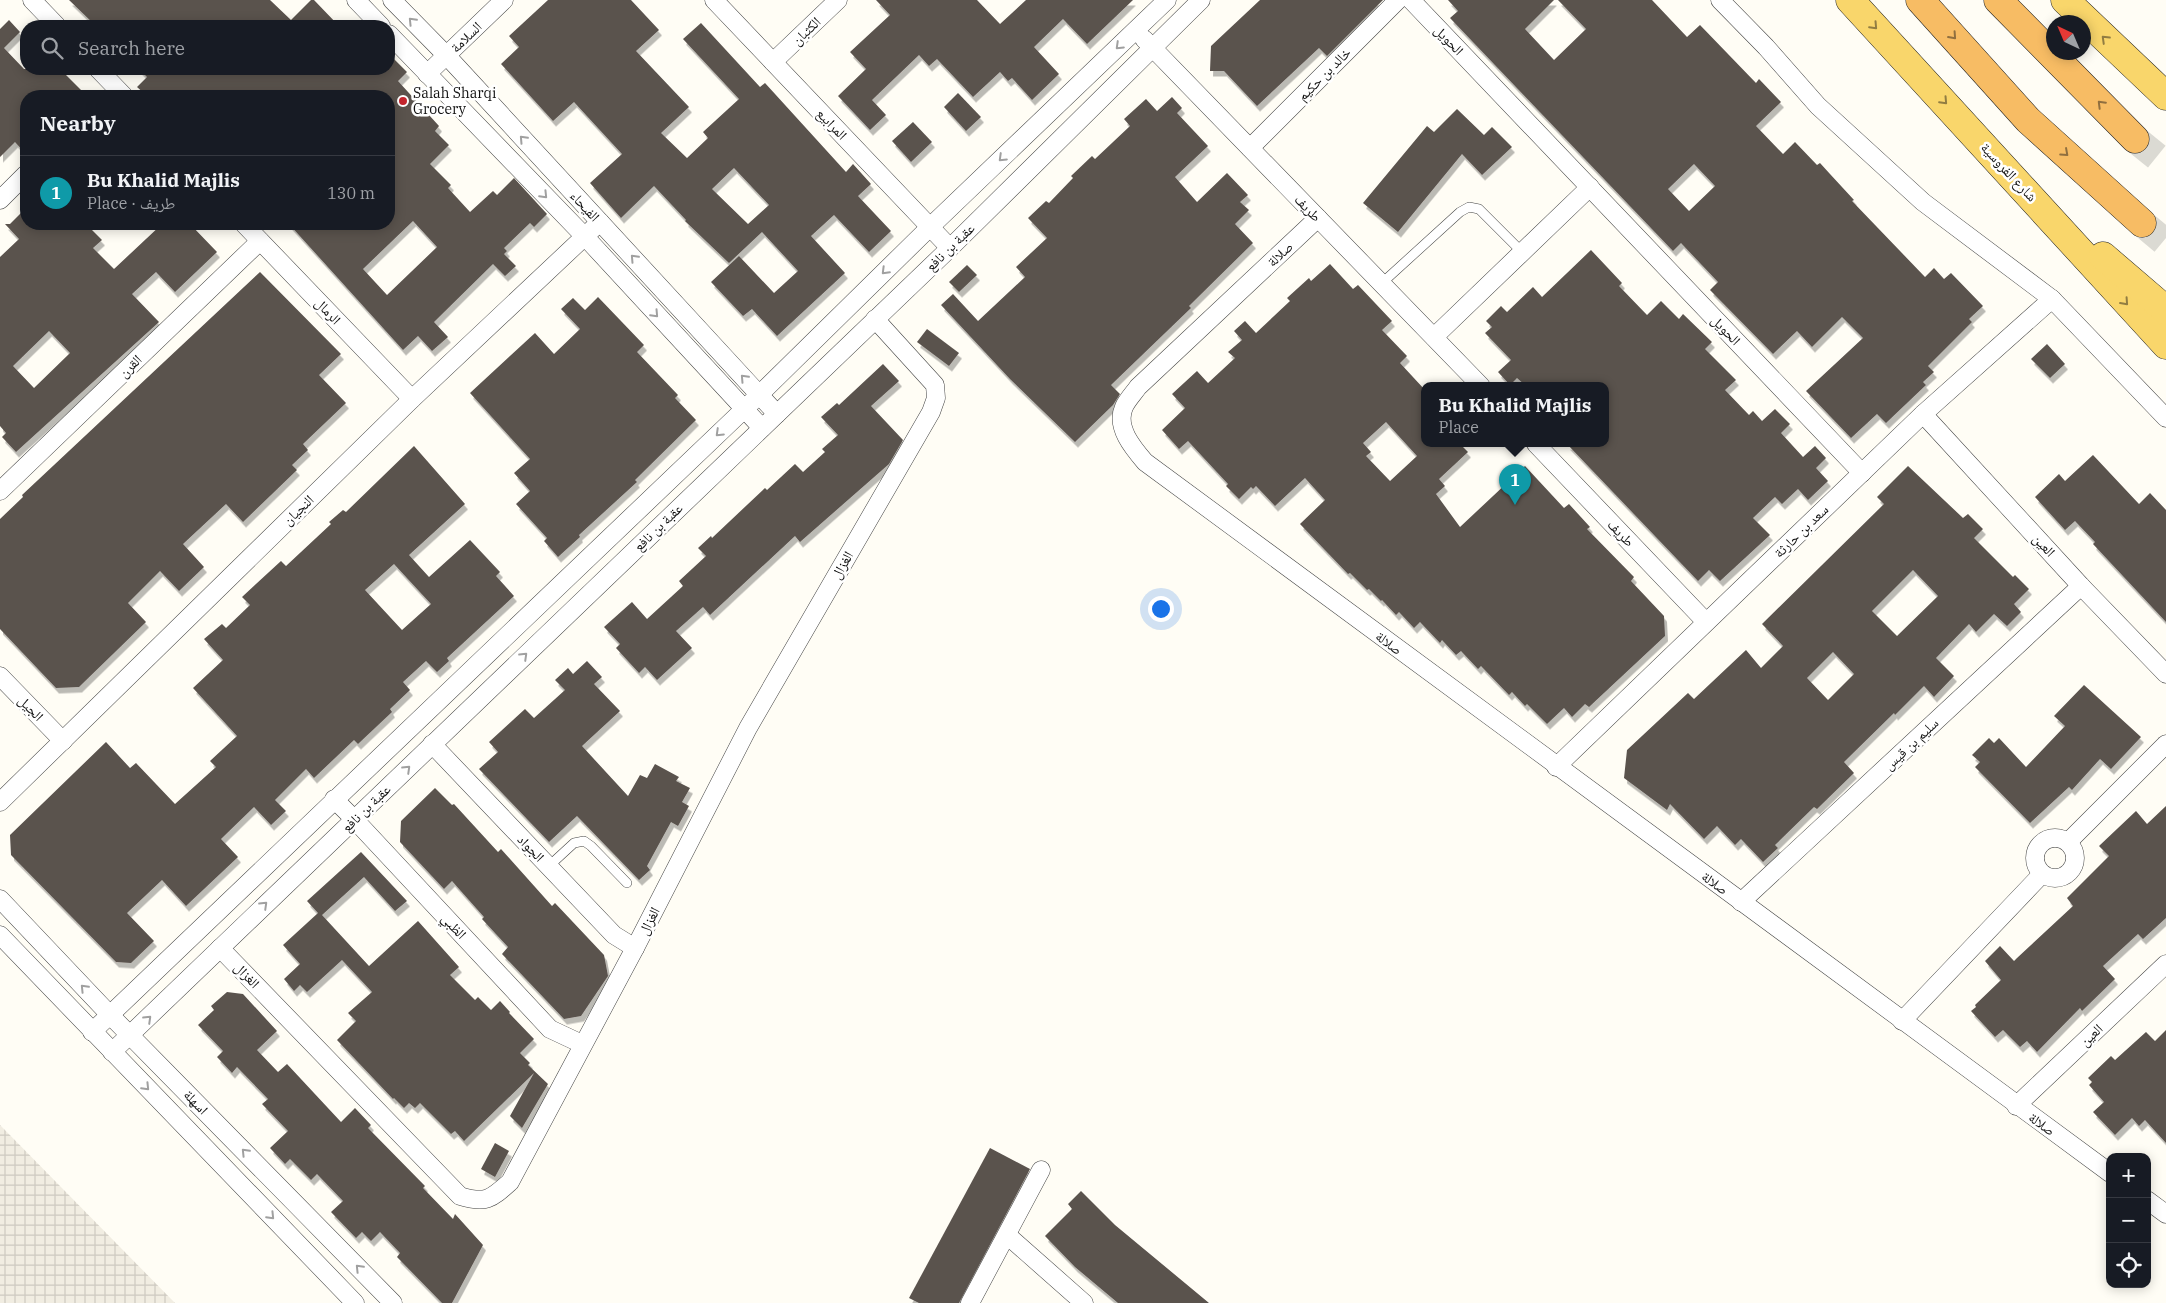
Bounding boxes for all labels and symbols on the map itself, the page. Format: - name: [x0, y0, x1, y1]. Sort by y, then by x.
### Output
- street label: الكثبان: [788, 13, 824, 49]
- north arrow: [2046, 15, 2091, 60]
- one-way arrow: [409, 18, 418, 27]
- street label: السلامة: [446, 18, 486, 56]
- one-way arrow: [1868, 20, 1877, 29]
- street label: الحويل: [1430, 21, 1468, 59]
- one-way arrow: [1947, 31, 1956, 40]
- one-way arrow: [2102, 36, 2111, 45]
- one-way arrow: [1116, 40, 1125, 49]
- street label: خالد بن حكيم: [1293, 43, 1355, 105]
- place label: Salah Sharqi Grocery: [413, 84, 496, 118]
- marker: Salah Sharqi Grocery: [397, 95, 409, 107]
- one-way arrow: [1938, 95, 1947, 104]
- one-way arrow: [2098, 101, 2107, 110]
- street label: المرابيع: [812, 105, 851, 144]
- one-way arrow: [520, 136, 529, 145]
- street label: شارع الفروسية: [1976, 139, 2041, 206]
- one-way arrow: [2060, 147, 2069, 156]
- one-way arrow: [999, 152, 1008, 161]
- street label: الفيحاء: [566, 187, 604, 225]
- one-way arrow: [538, 189, 547, 198]
- street label: طريف: [1291, 191, 1325, 225]
- street label: عقبة بن نافع: [922, 219, 979, 276]
- street label: صلالة: [1263, 238, 1297, 270]
- one-way arrow: [631, 255, 640, 264]
- one-way arrow: [882, 265, 891, 274]
- street label: الرمال: [311, 294, 345, 328]
- one-way arrow: [2119, 296, 2128, 305]
- one-way arrow: [649, 308, 658, 317]
- street label: الحويل: [1707, 311, 1745, 349]
- street label: القرن: [115, 351, 145, 381]
- one-way arrow: [741, 375, 750, 384]
- one-way arrow: [715, 427, 724, 436]
- pin: 1: [1499, 464, 1531, 505]
- street label: النجيان: [279, 491, 317, 529]
- street label: عقبة بن نافع: [630, 499, 687, 556]
- street label: سعد بن حارثة: [1770, 501, 1832, 561]
- street label: طريف: [1604, 516, 1638, 550]
- street label: العين: [2029, 530, 2059, 560]
- street label: الغزال: [827, 548, 857, 582]
- your location: [1148, 596, 1174, 622]
- street label: صلالة: [1372, 627, 1406, 659]
- one-way arrow: [518, 653, 527, 662]
- street label: الجيل: [14, 691, 48, 725]
- street label: سليم بن قيس: [1880, 714, 1943, 775]
- one-way arrow: [401, 765, 410, 774]
- street label: عقبة بن نافع: [338, 780, 395, 837]
- street label: الجواد: [514, 830, 548, 866]
- street label: صلالة: [1698, 867, 1732, 899]
- one-way arrow: [258, 902, 267, 911]
- street label: الغزال: [634, 904, 664, 938]
- street label: الظبي: [436, 909, 470, 944]
- street label: الغزال: [230, 958, 264, 992]
- one-way arrow: [81, 984, 90, 993]
- one-way arrow: [142, 1015, 151, 1024]
- street label: العين: [2076, 1020, 2106, 1050]
- one-way arrow: [140, 1081, 149, 1090]
- street label: اسهلة: [180, 1086, 212, 1118]
- street label: صلالة: [2025, 1108, 2059, 1140]
- one-way arrow: [242, 1149, 251, 1158]
- one-way arrow: [265, 1210, 274, 1219]
- one-way arrow: [356, 1265, 365, 1274]

